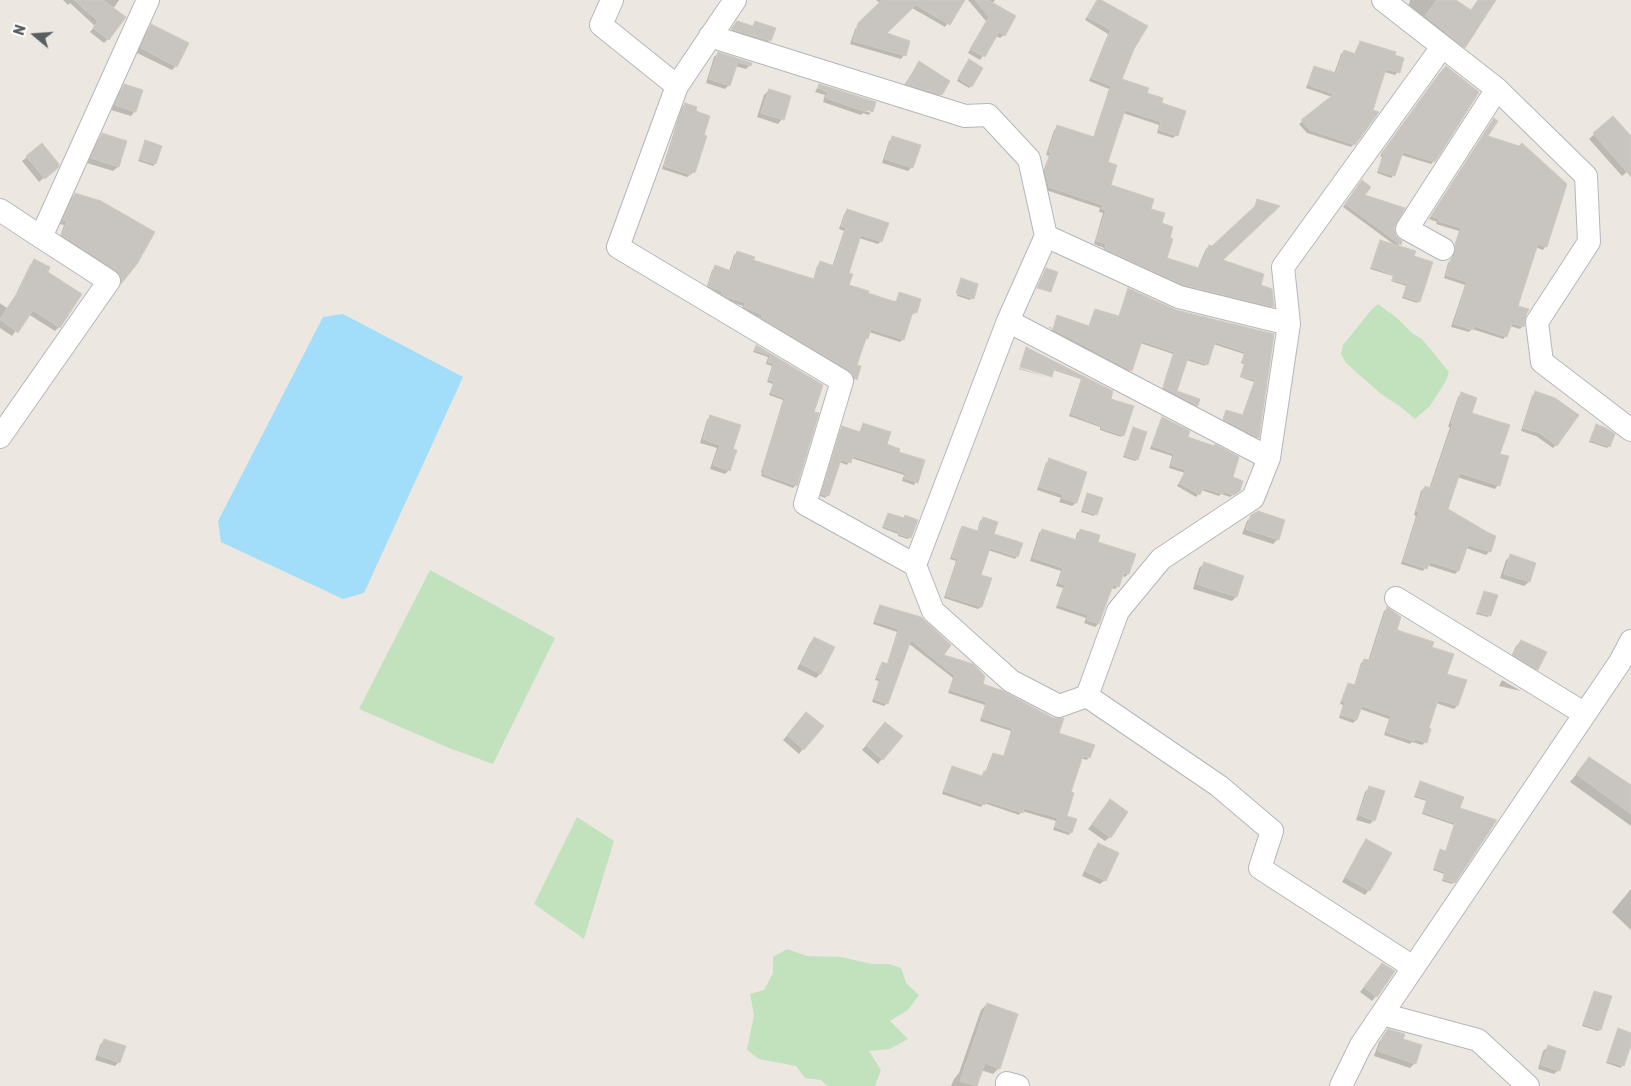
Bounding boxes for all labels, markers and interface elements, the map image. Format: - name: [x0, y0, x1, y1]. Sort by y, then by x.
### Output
- north arrow: [10, 10, 60, 60]
- text: N: [11, 23, 30, 38]

